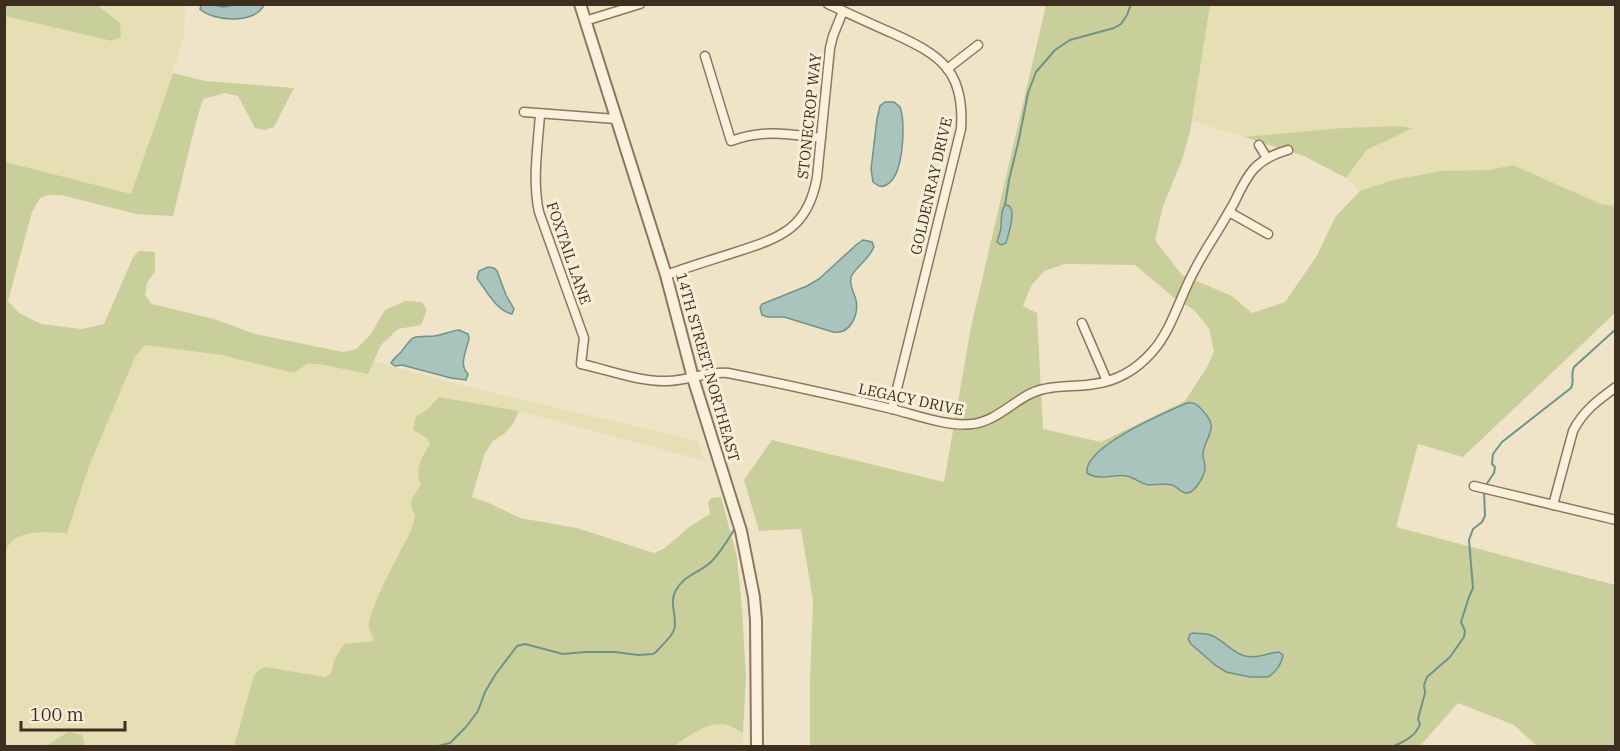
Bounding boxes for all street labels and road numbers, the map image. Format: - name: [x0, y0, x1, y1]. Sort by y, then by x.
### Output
- street label: STONECROP WAY: [793, 52, 825, 180]
- street label: GOLDENRAY DRIVE: [906, 115, 956, 257]
- street label: FOXTAIL LANE: [543, 199, 595, 307]
- street label: 14TH STREET NORTHEAST: [672, 270, 744, 464]
- street label: LEGACY DRIVE: [857, 379, 965, 419]

